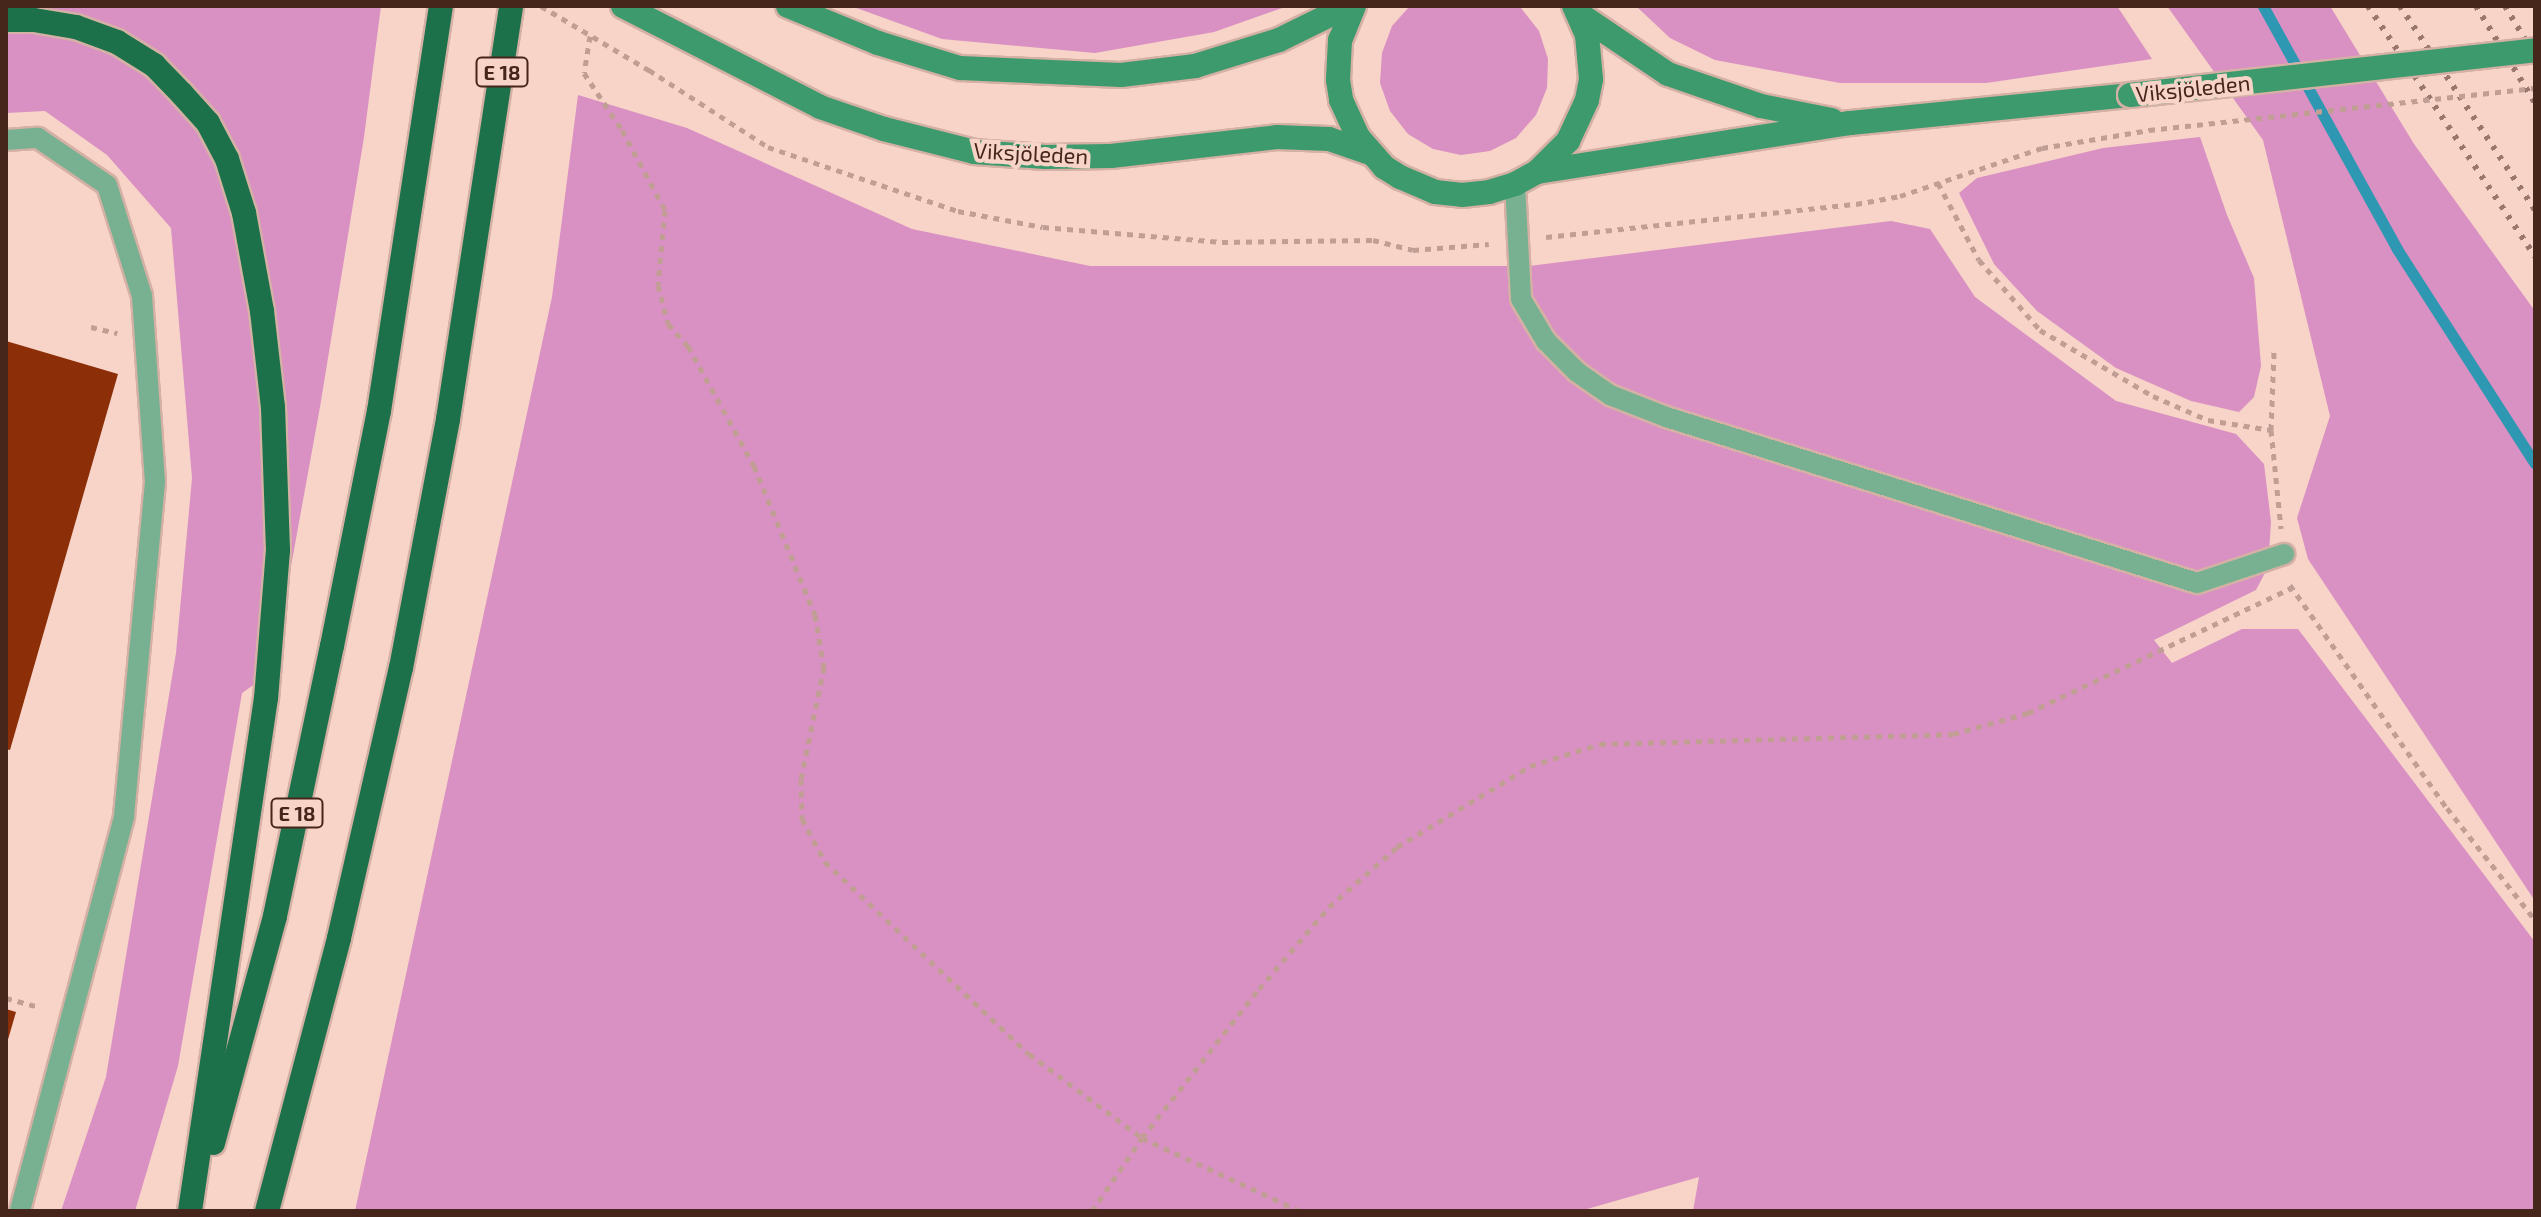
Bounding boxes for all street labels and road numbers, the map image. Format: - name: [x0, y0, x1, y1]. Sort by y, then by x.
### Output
- road number: E 18: [474, 56, 530, 88]
- street label: Viksjöleden: [2135, 69, 2251, 107]
- street label: Viksjöleden: [973, 137, 1089, 169]
- road number: E 18: [269, 797, 325, 829]

